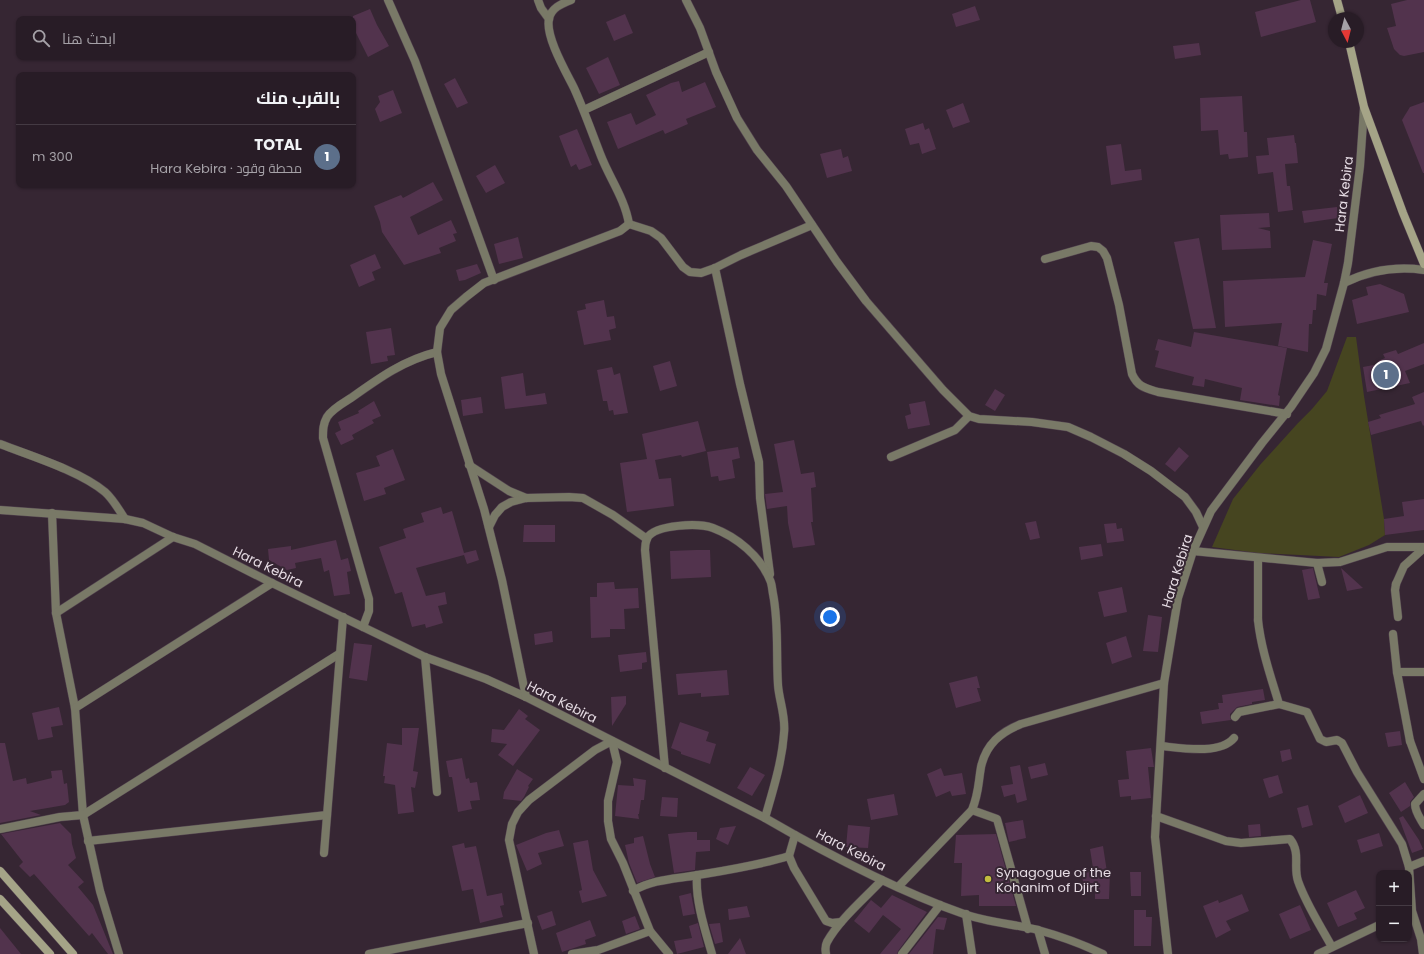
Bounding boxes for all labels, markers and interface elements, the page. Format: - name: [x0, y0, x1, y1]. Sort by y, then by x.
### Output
- north arrow: [1328, 12, 1364, 48]
- search box: [16, 16, 356, 60]
- icon: search: [30, 27, 52, 49]
- text: ابحث هنا: [62, 28, 116, 49]
- text: بالقرب منك: [256, 86, 340, 110]
- text: TOTAL: [254, 134, 302, 155]
- text: 300 m: [32, 147, 73, 166]
- text: 1: [325, 147, 329, 166]
- street label: Hara Kebira: [1330, 155, 1358, 233]
- text: محطة وقود · Hara Kebira: [150, 159, 302, 178]
- pin: 1: [1373, 360, 1399, 390]
- street label: Hara Kebira: [1157, 532, 1197, 610]
- street label: Hara Kebira: [230, 542, 306, 592]
- your location: [820, 607, 840, 627]
- street label: Hara Kebira: [524, 676, 600, 728]
- street label: Hara Kebira: [813, 824, 889, 876]
- place label: Synagogue of the Kohanim of Djirt: [996, 863, 1111, 897]
- map controls: [1376, 870, 1412, 942]
- button: +: [1376, 870, 1412, 906]
- marker: Synagogue of the Kohanim of Djirt: [983, 874, 993, 884]
- button: −: [1376, 906, 1412, 942]

